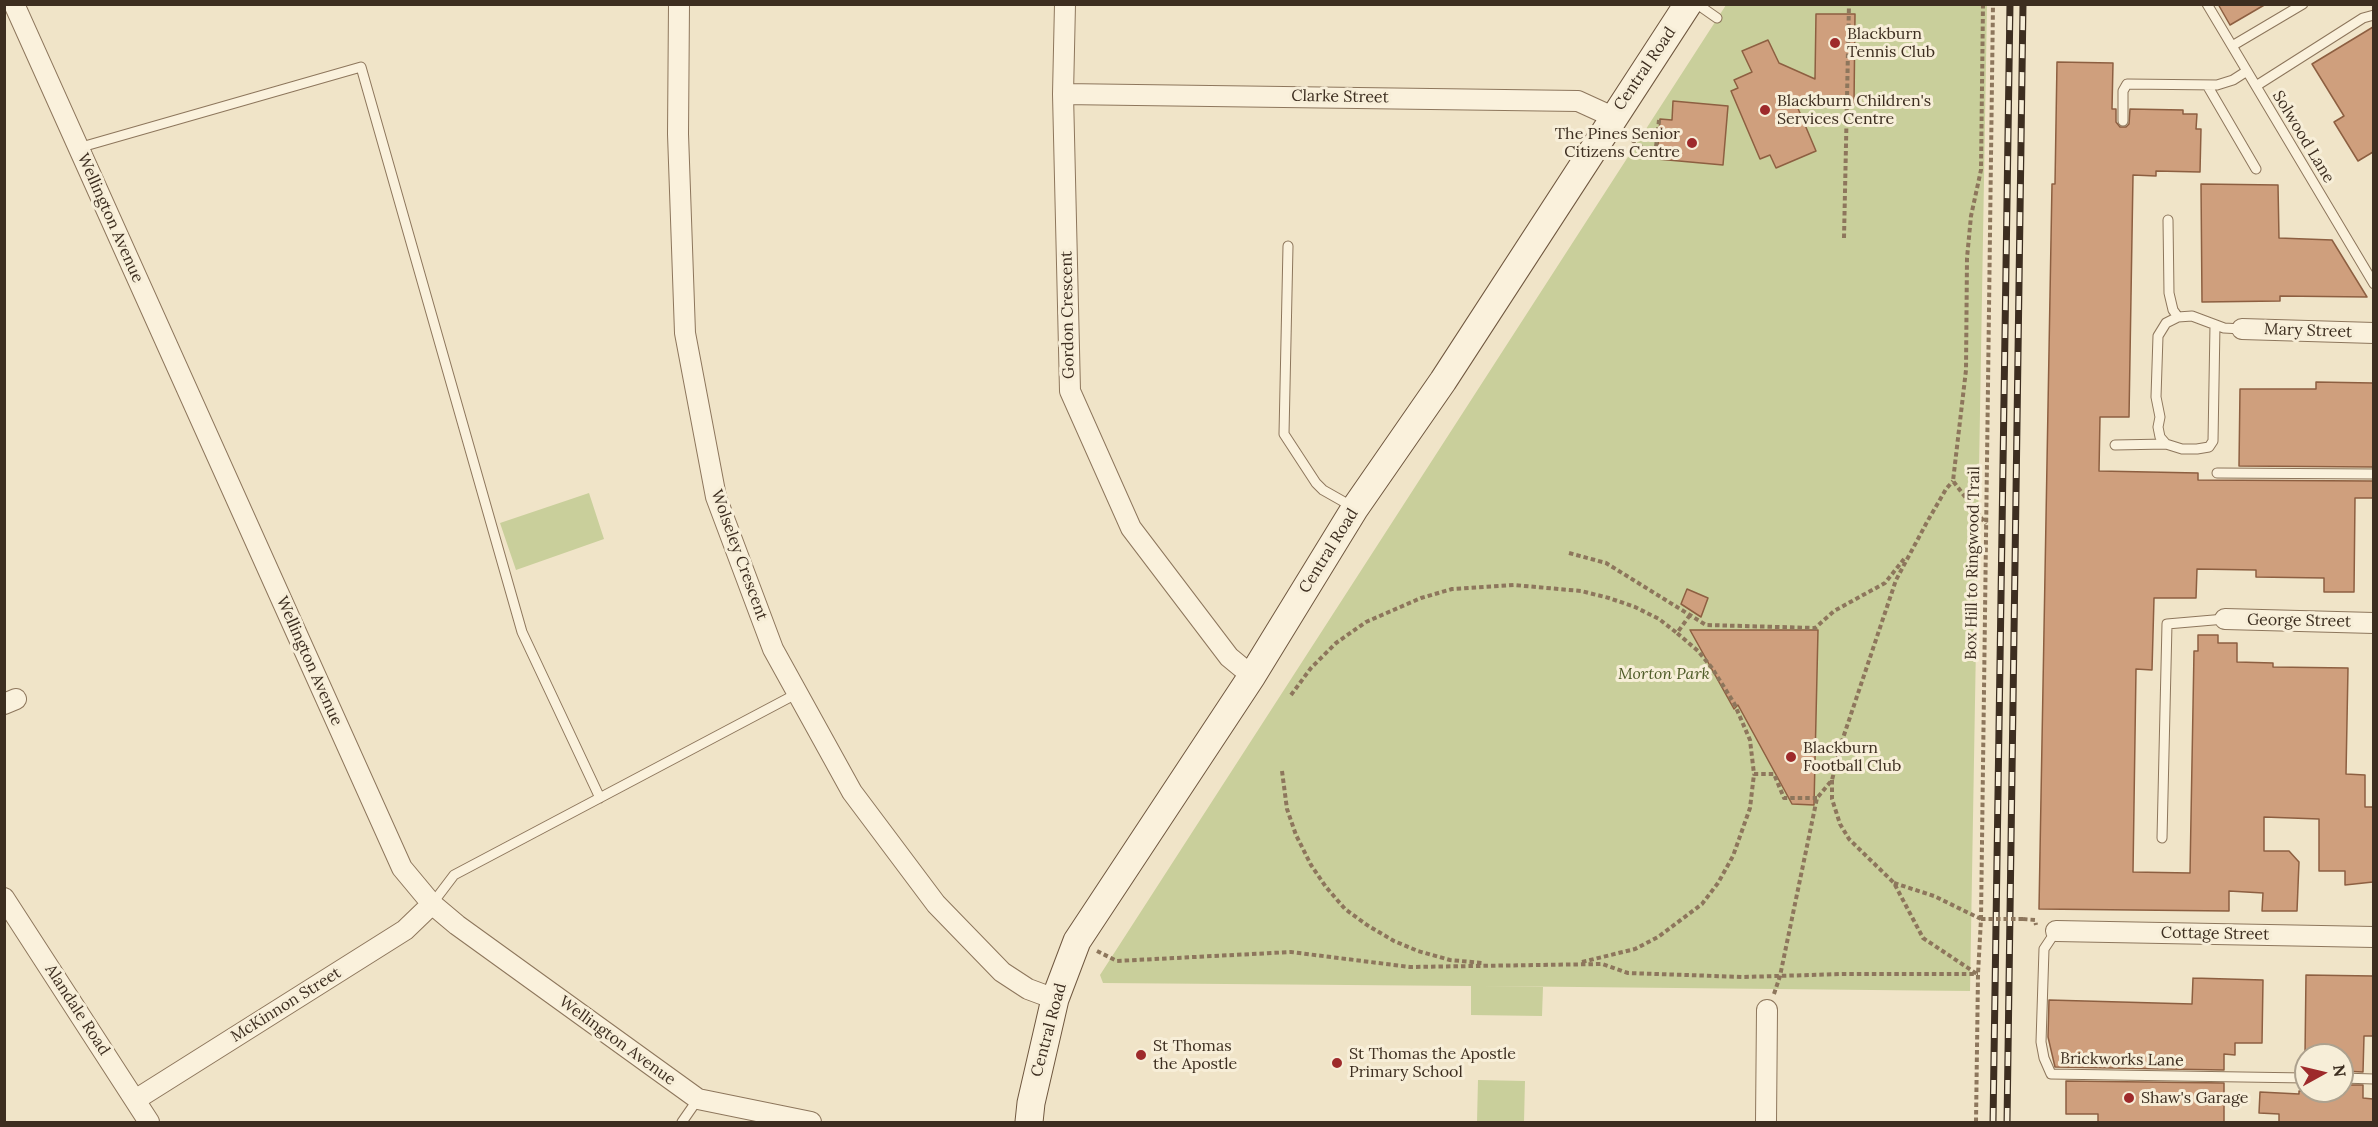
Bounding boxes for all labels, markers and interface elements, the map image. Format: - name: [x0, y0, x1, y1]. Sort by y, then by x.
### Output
- street label: Central Road: [1610, 24, 1680, 114]
- place label: Blackburn Tennis Club: [1847, 24, 1935, 62]
- marker: Blackburn Tennis Club: [1828, 36, 1842, 50]
- street label: Clarke Street: [1291, 87, 1389, 107]
- street label: Solwood Lane: [2268, 87, 2338, 187]
- place label: Blackburn Children's Services Centre: [1777, 91, 1931, 129]
- marker: Blackburn Children's Services Centre: [1758, 103, 1772, 117]
- place label: The Pines Senior Citizens Centre: [1555, 124, 1680, 162]
- marker: The Pines Senior Citizens Centre: [1685, 136, 1699, 150]
- street label: Wellington Avenue: [73, 150, 147, 286]
- street label: Gordon Crescent: [1057, 251, 1079, 379]
- street label: Mary Street: [2264, 320, 2352, 342]
- street label: Box Hill to Ringwood Trail: [1962, 466, 1984, 660]
- street label: Wolseley Crescent: [706, 487, 772, 623]
- street label: Central Road: [1295, 505, 1363, 597]
- street label: Wellington Avenue: [272, 593, 346, 729]
- street label: George Street: [2247, 610, 2351, 632]
- park label: Morton Park: [1618, 664, 1710, 684]
- place label: Blackburn Football Club: [1803, 738, 1901, 776]
- marker: Blackburn Football Club: [1784, 750, 1798, 764]
- street label: Cottage Street: [2161, 923, 2269, 945]
- street label: Alandale Road: [40, 961, 114, 1059]
- street label: McKinnon Street: [227, 963, 345, 1047]
- street label: Central Road: [1027, 981, 1071, 1079]
- street label: Wellington Avenue: [555, 992, 679, 1090]
- place label: St Thomas the Apostle: [1153, 1036, 1237, 1074]
- north arrow: [2294, 1043, 2354, 1103]
- place label: St Thomas the Apostle Primary School: [1349, 1044, 1516, 1082]
- marker: St Thomas the Apostle: [1134, 1048, 1148, 1062]
- street label: Brickworks Lane: [2060, 1049, 2184, 1071]
- marker: St Thomas the Apostle Primary School: [1330, 1056, 1344, 1070]
- text: N: [2329, 1063, 2351, 1078]
- place label: Shaw's Garage: [2141, 1088, 2248, 1108]
- marker: Shaw's Garage: [2122, 1091, 2136, 1105]

